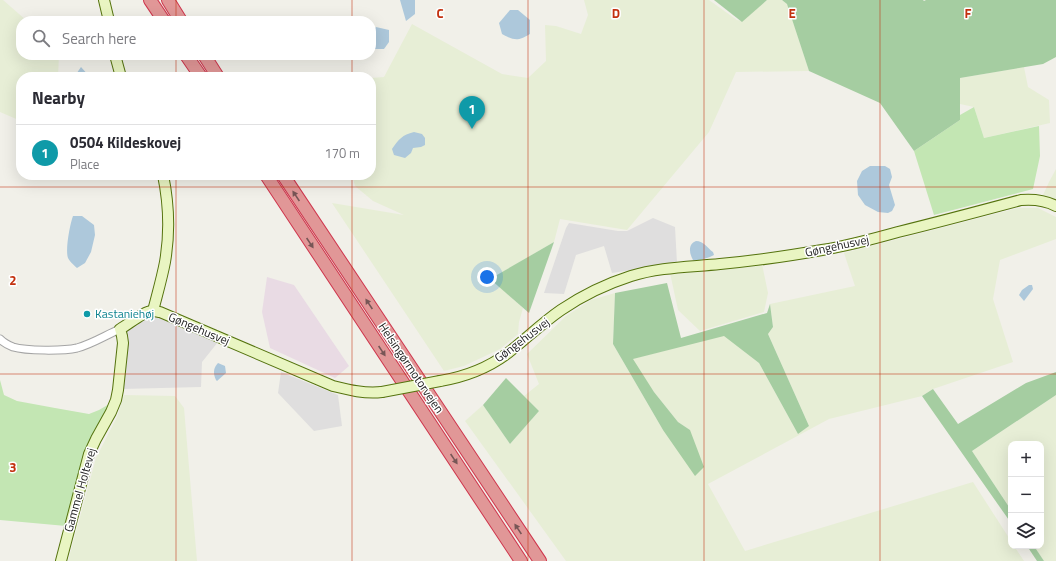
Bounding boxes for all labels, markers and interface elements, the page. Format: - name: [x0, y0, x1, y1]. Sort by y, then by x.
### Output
- text: C: [436, 3, 444, 23]
- text: D: [612, 3, 620, 23]
- text: E: [788, 3, 796, 23]
- text: F: [965, 3, 972, 23]
- search box: [16, 16, 376, 60]
- icon: search: [30, 27, 52, 49]
- text: Search here: [62, 27, 136, 50]
- text: Nearby: [32, 85, 85, 111]
- pin: 1: [459, 96, 485, 129]
- text: 0504 Kildeskovej: [70, 131, 181, 154]
- text: 1: [41, 143, 49, 163]
- text: 170 m: [324, 143, 360, 163]
- text: Place: [70, 154, 99, 174]
- one-way arrow: [293, 190, 300, 202]
- street label: Gøngehusvej: [803, 229, 871, 262]
- one-way arrow: [307, 237, 314, 248]
- your location: [477, 267, 497, 287]
- text: 2: [9, 270, 17, 290]
- one-way arrow: [365, 298, 372, 310]
- place label: Kastaniehøj: [95, 304, 154, 323]
- street label: Gøngehusvej: [166, 307, 233, 350]
- marker: Kastaniehøj: [82, 309, 92, 319]
- street label: Gøngehusvej: [490, 312, 553, 367]
- street label: Helsingørmotorvejen: [374, 318, 449, 417]
- one-way arrow: [378, 346, 386, 356]
- map controls: [1008, 441, 1044, 549]
- button: +: [1008, 441, 1044, 477]
- street label: Gammel Holtevej: [58, 446, 101, 534]
- one-way arrow: [450, 454, 458, 464]
- text: 3: [9, 457, 17, 477]
- button: −: [1008, 477, 1044, 513]
- button: layers: [1008, 513, 1044, 549]
- one-way arrow: [515, 523, 522, 534]

